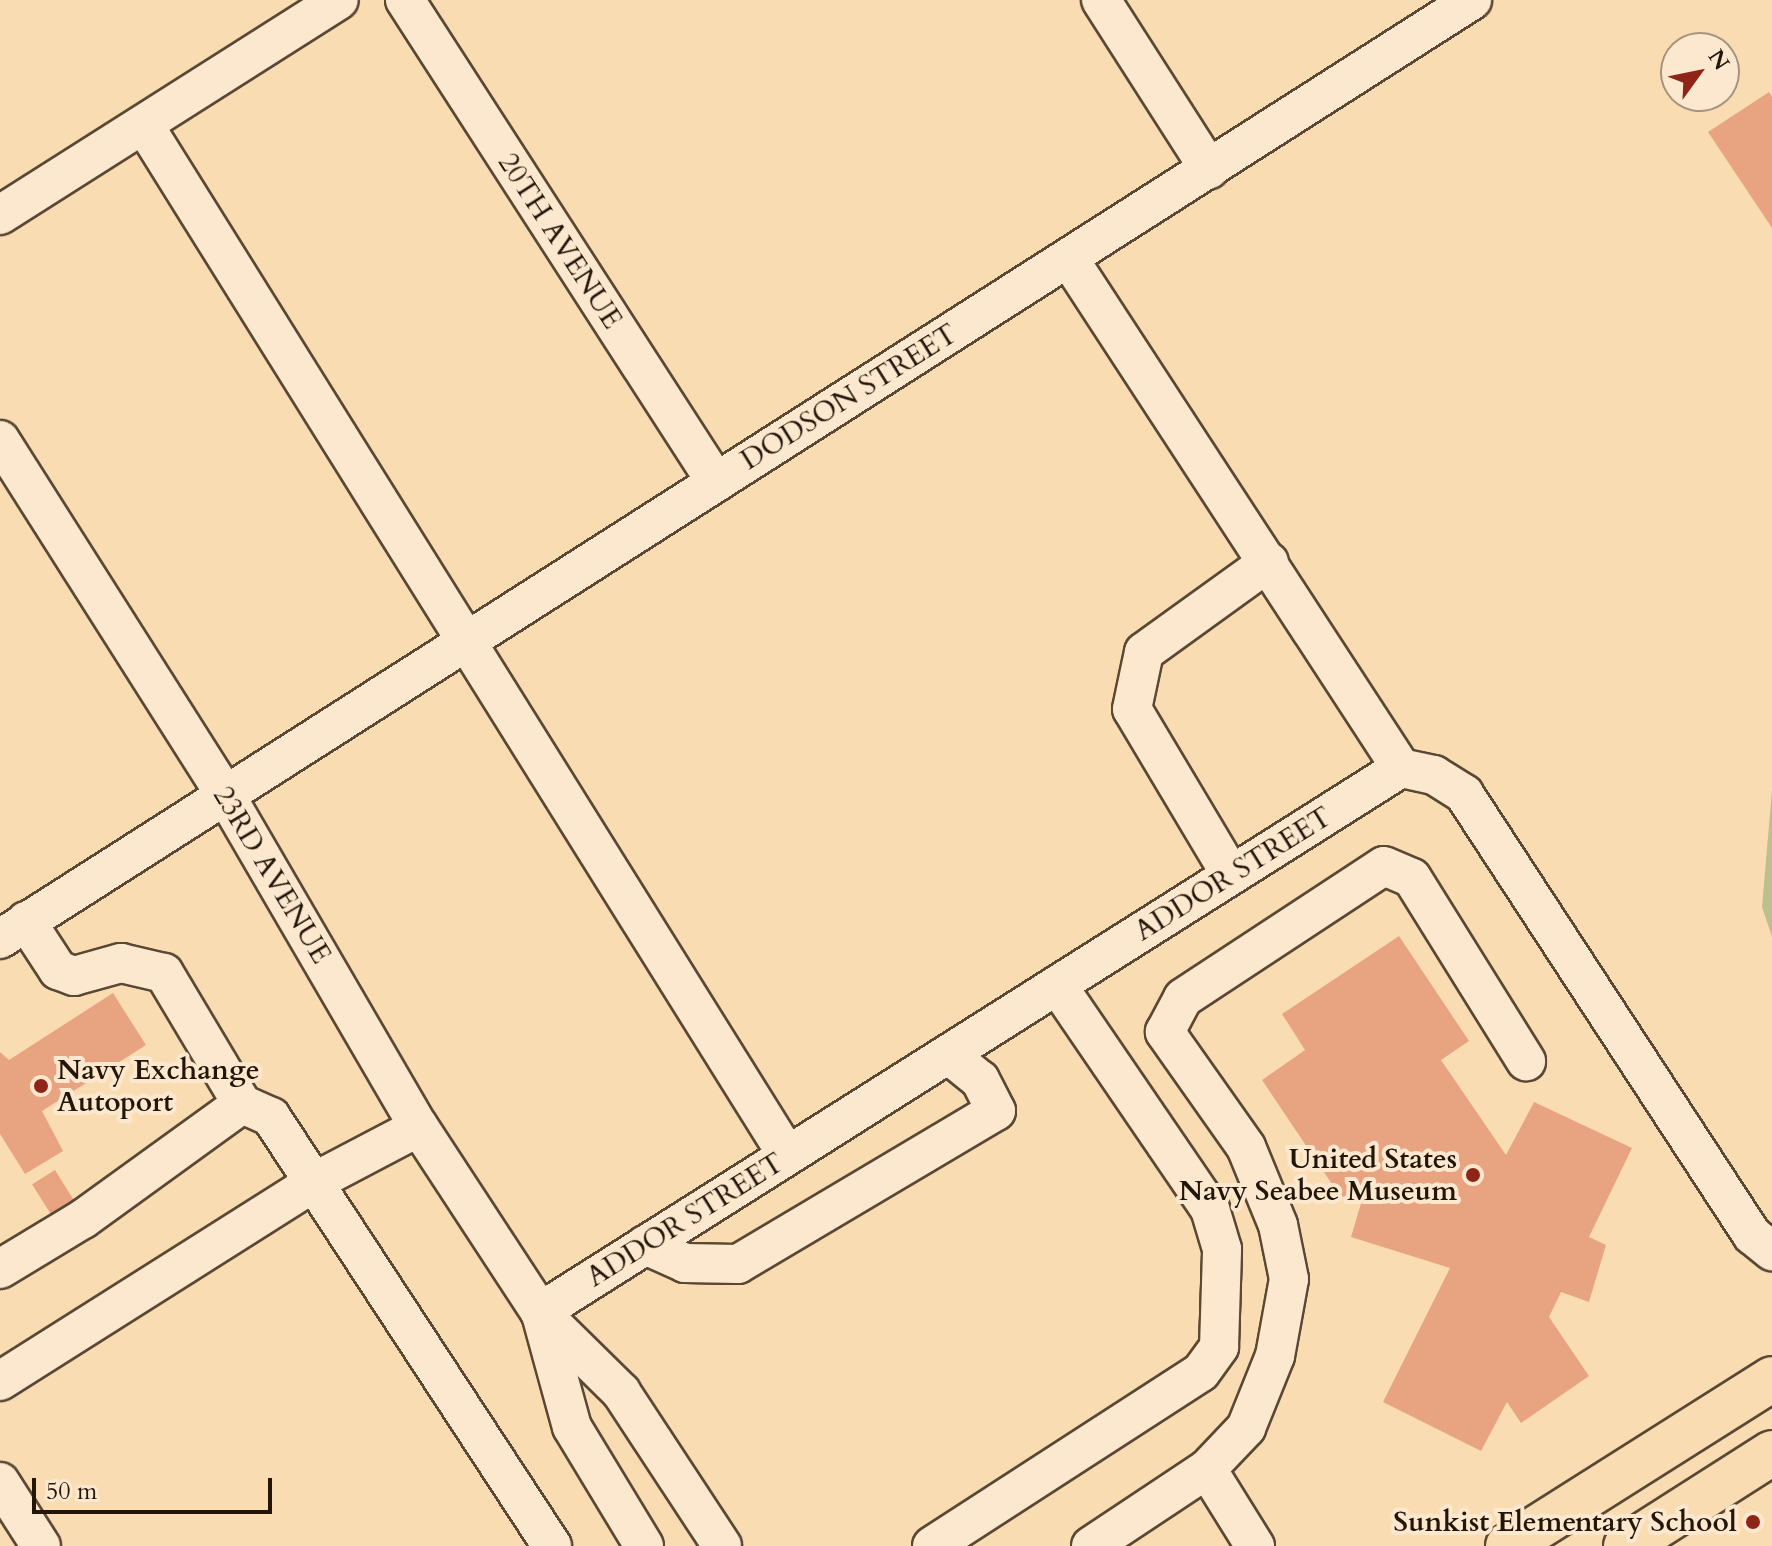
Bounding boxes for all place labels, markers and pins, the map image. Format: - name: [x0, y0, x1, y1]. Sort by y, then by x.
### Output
- place label: Navy Exchange Autoport: [57, 1053, 260, 1119]
- marker: Navy Exchange Autoport: [32, 1077, 50, 1095]
- place label: United States Navy Seabee Museum: [1179, 1142, 1457, 1208]
- marker: United States Navy Seabee Museum: [1464, 1166, 1482, 1184]
- place label: Sunkist Elementary School: [1393, 1505, 1737, 1539]
- marker: Sunkist Elementary School: [1744, 1513, 1762, 1531]

